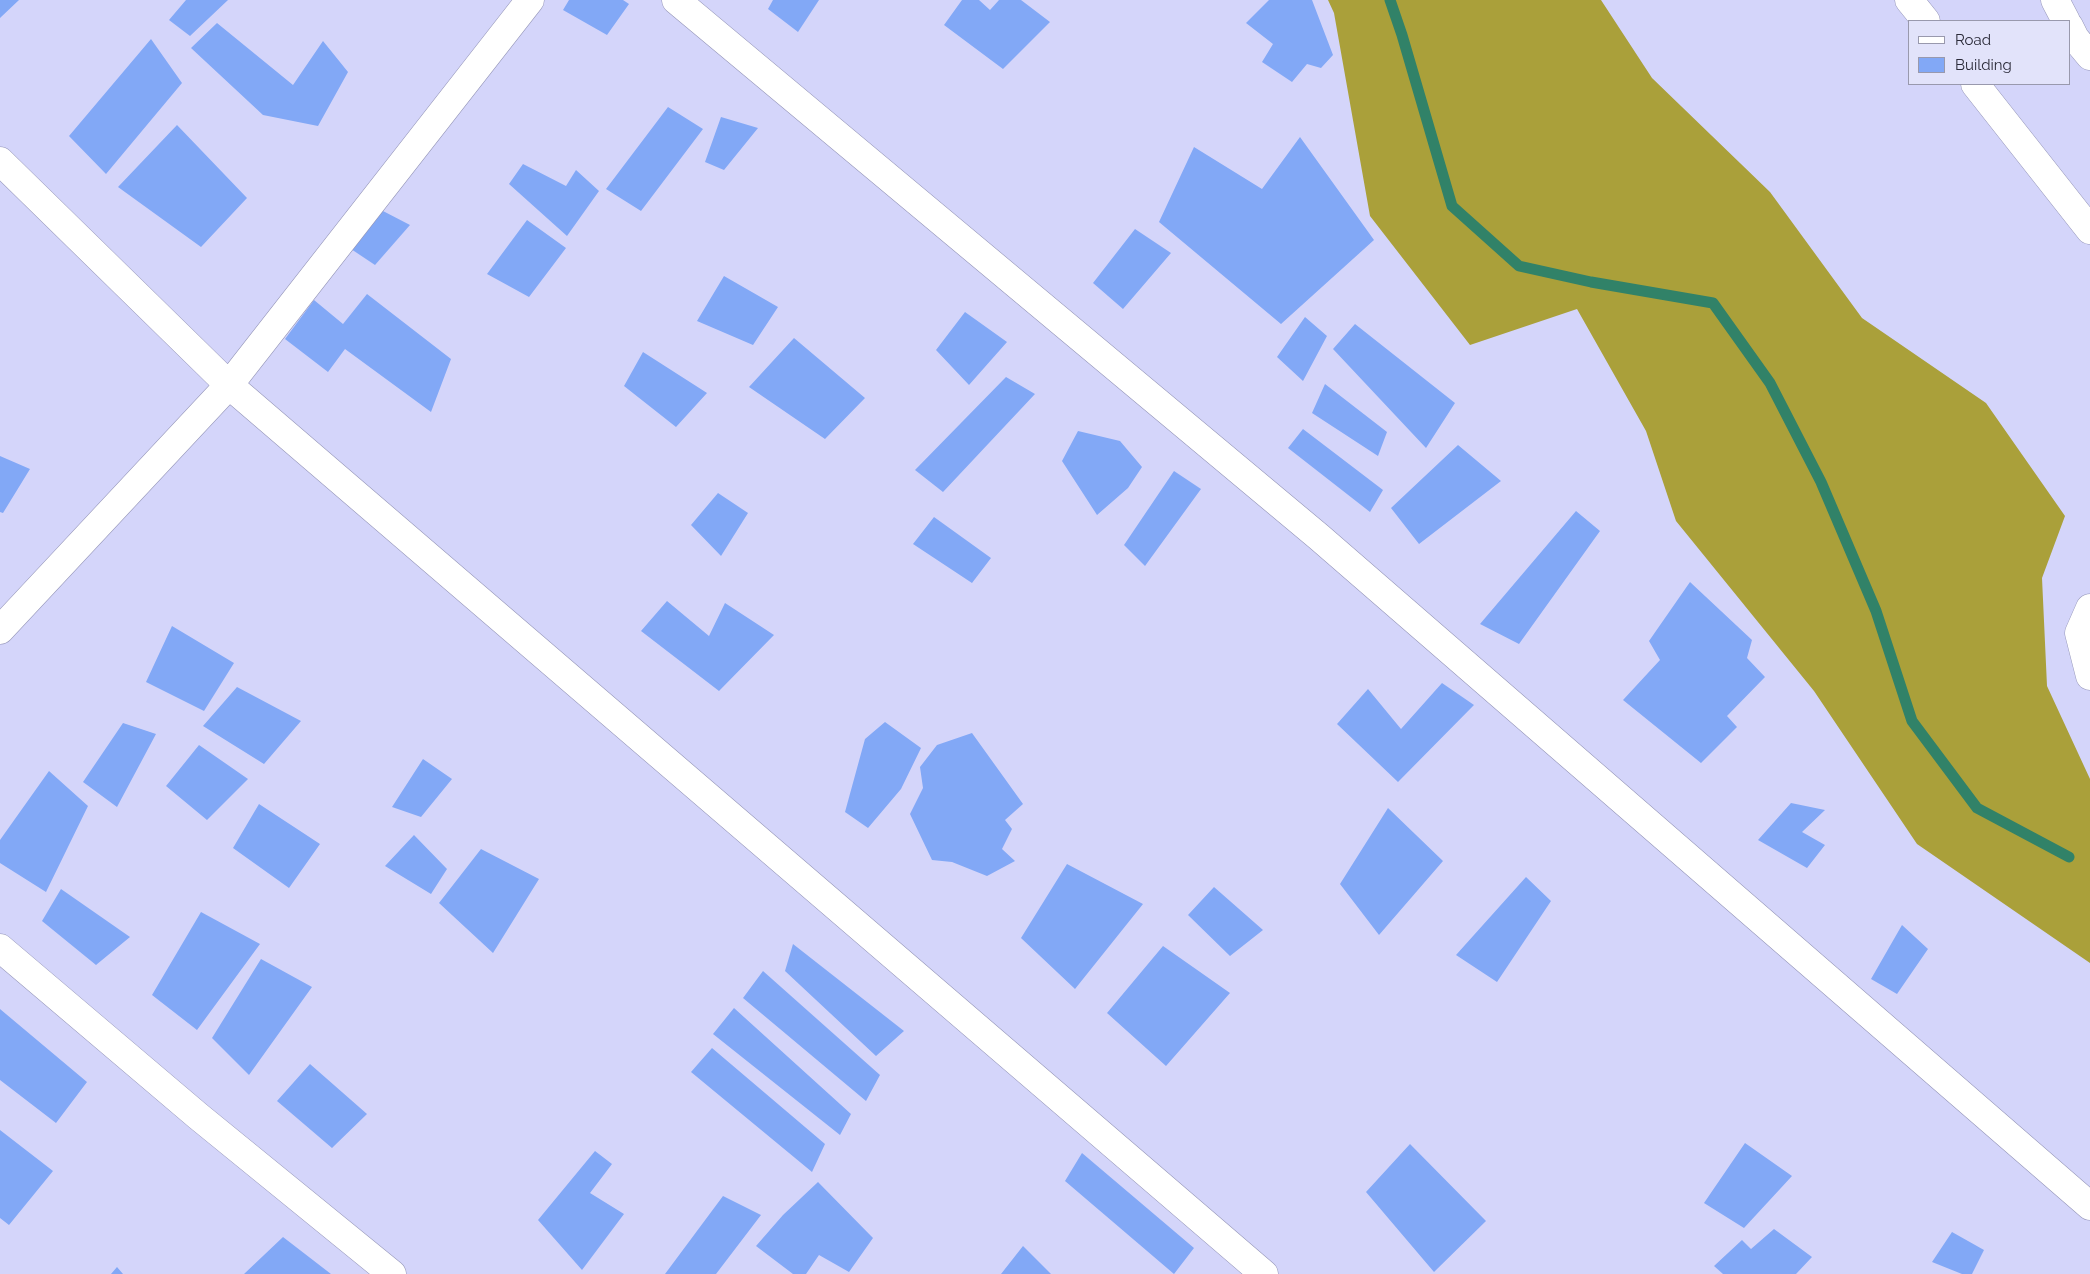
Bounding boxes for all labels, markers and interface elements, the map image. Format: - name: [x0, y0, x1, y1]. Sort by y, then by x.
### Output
- legend: [1908, 20, 2070, 85]
- text: Road: [1955, 31, 1991, 49]
- text: Building: [1955, 56, 2012, 74]

